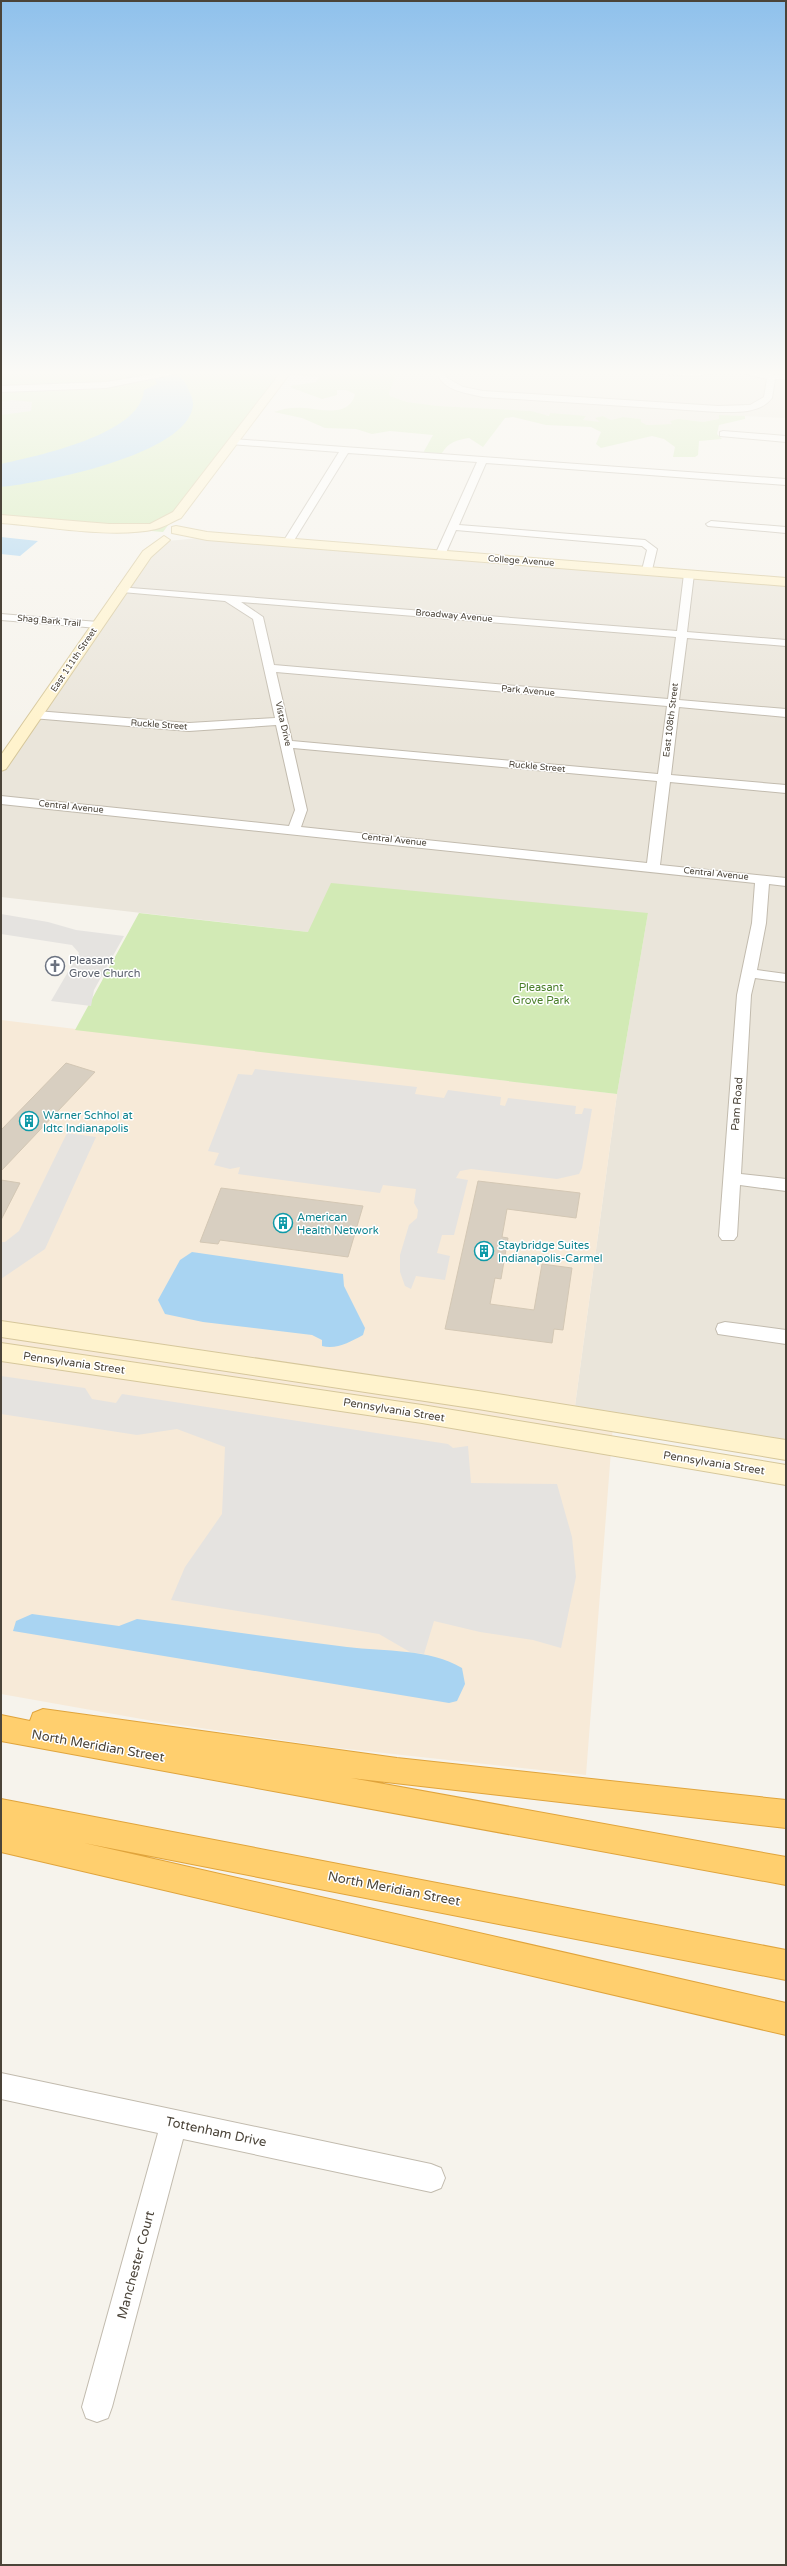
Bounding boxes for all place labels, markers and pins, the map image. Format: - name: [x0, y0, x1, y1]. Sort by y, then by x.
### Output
- place label: Pleasant Grove Church: [69, 954, 140, 980]
- church icon: Pleasant Grove Church: [44, 955, 66, 977]
- place label: Warner Schhol at Idtc Indianapolis: [43, 1109, 133, 1135]
- building icon: Warner Schhol at Idtc Indianapolis: [18, 1110, 40, 1132]
- place label: American Health Network: [297, 1211, 379, 1237]
- building icon: American Health Network: [272, 1212, 294, 1234]
- place label: Staybridge Suites Indianapolis-Carmel: [498, 1239, 602, 1265]
- building icon: Staybridge Suites Indianapolis-Carmel: [473, 1240, 495, 1262]

